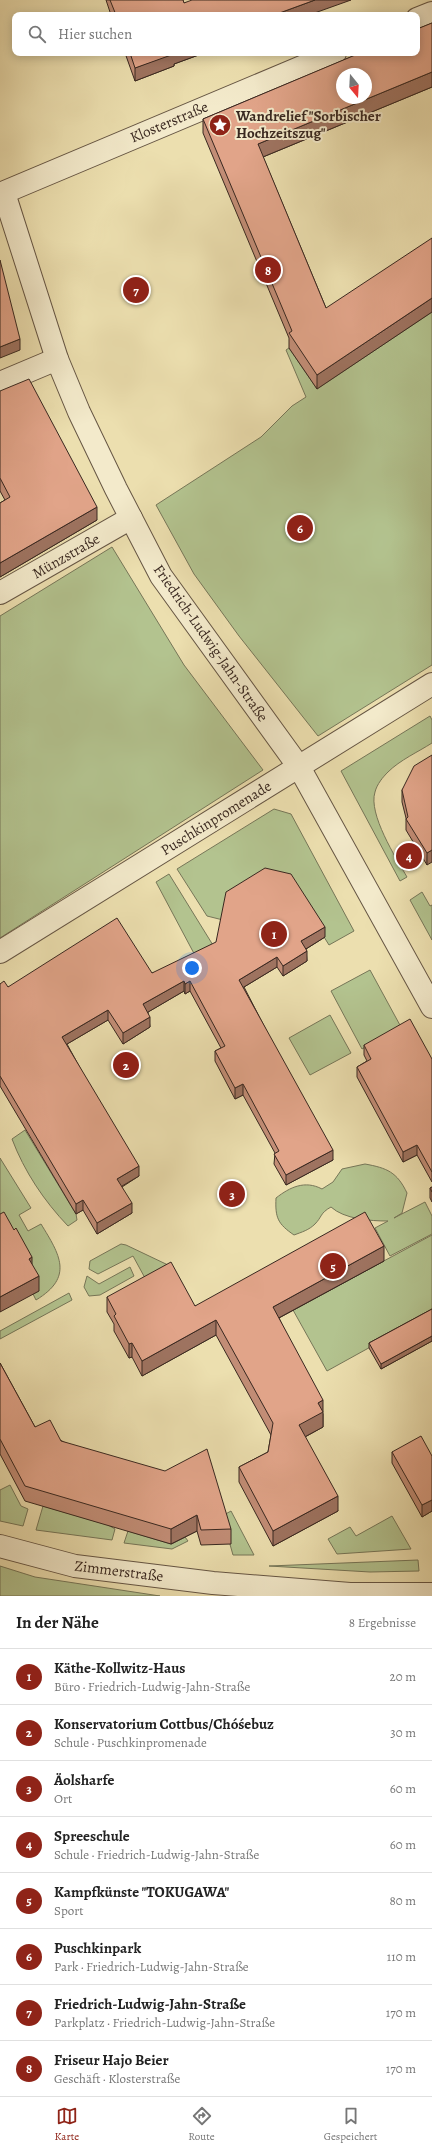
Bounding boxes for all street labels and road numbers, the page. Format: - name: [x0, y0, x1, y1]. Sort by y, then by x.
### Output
- street label: Klosterstraße: [127, 96, 211, 147]
- street label: Münzstraße: [29, 529, 104, 583]
- street label: Friedrich-Ludwig-Jahn-Straße: [149, 560, 273, 726]
- street label: Puschkinpromenade: [157, 776, 275, 860]
- street label: Zimmerstraße: [73, 1556, 165, 1586]

